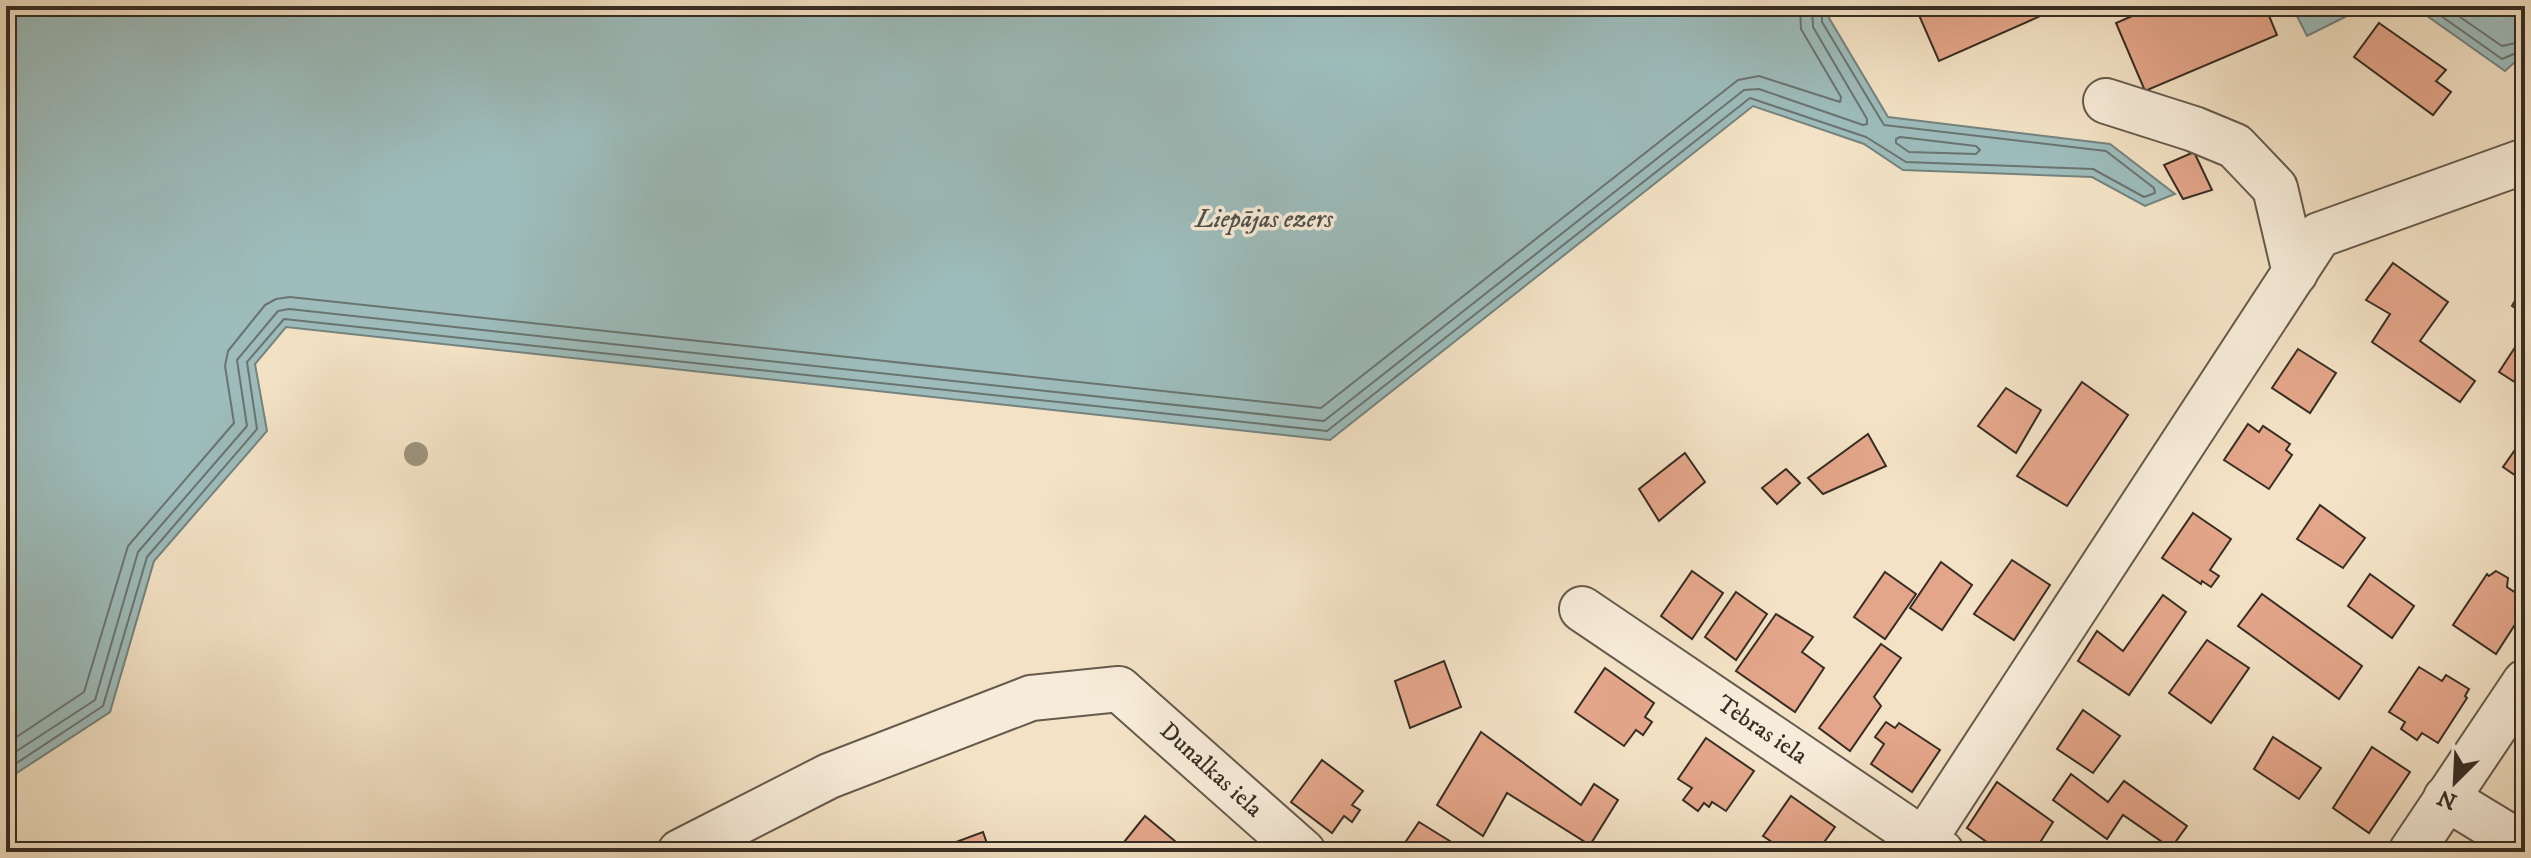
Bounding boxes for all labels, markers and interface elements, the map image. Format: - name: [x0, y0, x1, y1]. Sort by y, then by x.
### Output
- water label: Liepājas ezers: [1193, 203, 1334, 236]
- street label: Tebras iela: [1711, 689, 1814, 772]
- street label: Dunalkas iela: [1153, 716, 1269, 825]
- north arrow: [2415, 742, 2495, 822]
- text: N: [2434, 783, 2461, 815]

